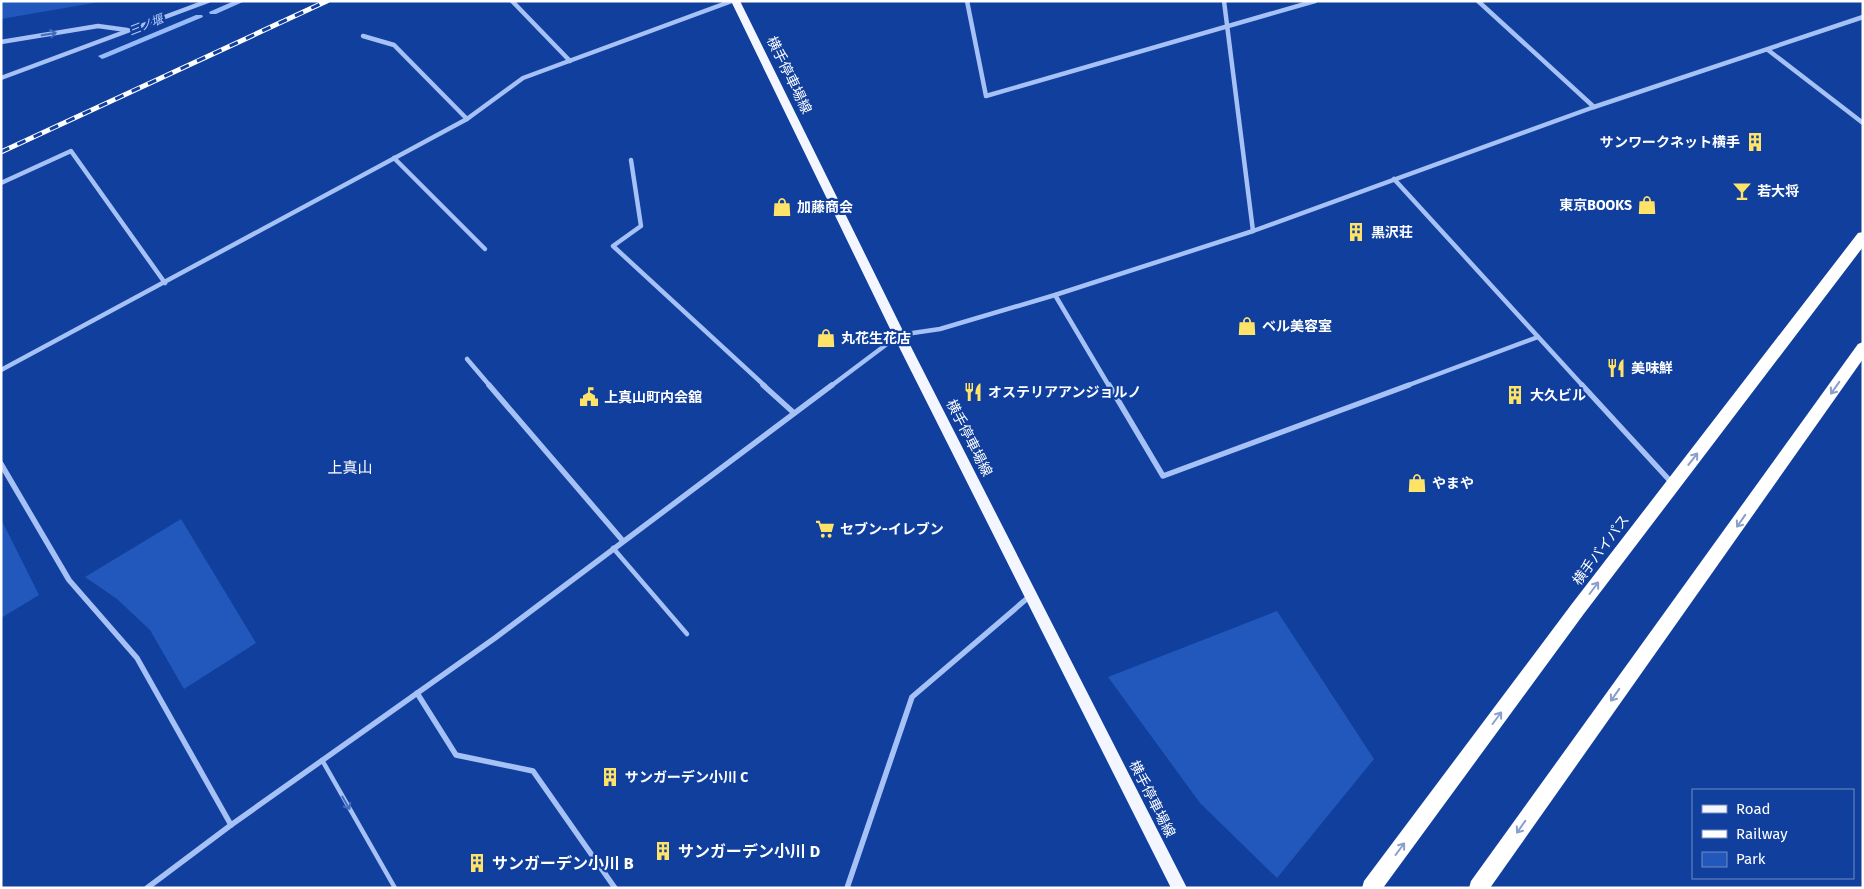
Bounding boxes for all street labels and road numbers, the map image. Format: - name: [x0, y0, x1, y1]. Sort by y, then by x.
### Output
- street label: 横手停車場線: [763, 34, 815, 116]
- street label: 横手停車場線: [942, 397, 996, 479]
- street label: 横手バイパス: [1569, 511, 1633, 589]
- street label: 横手停車場線: [1125, 758, 1179, 840]

